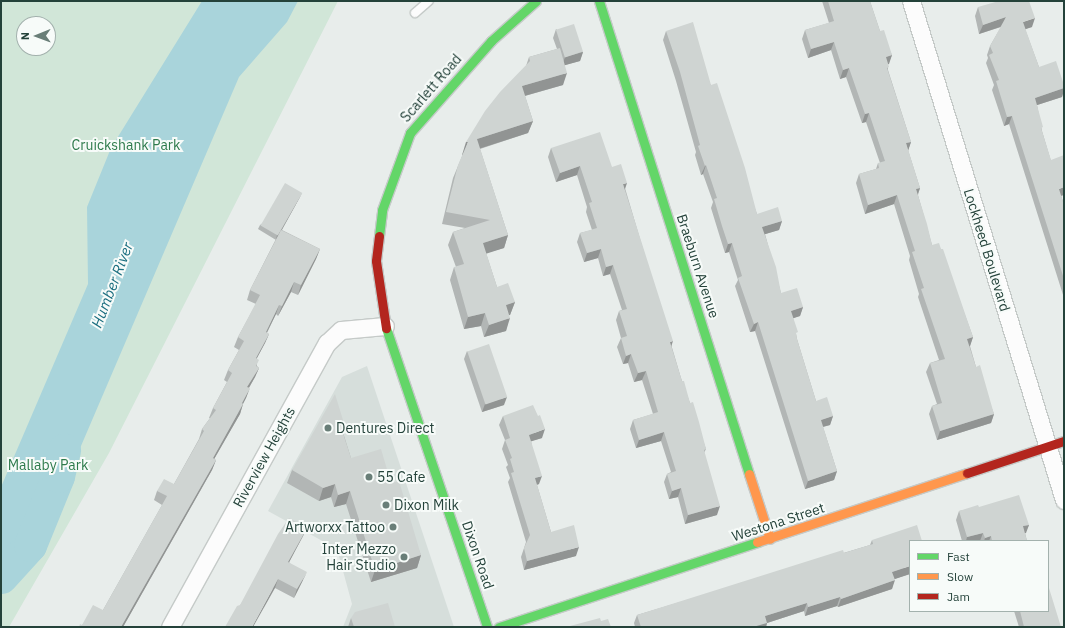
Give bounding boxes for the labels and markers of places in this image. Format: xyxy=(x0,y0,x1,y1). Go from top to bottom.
place label: Dentures Direct xyxy=(336,420,434,436)
marker: Dentures Direct xyxy=(323,423,333,433)
place label: 55 Cafe xyxy=(377,469,425,485)
marker: 55 Cafe xyxy=(364,472,374,482)
place label: Dixon Milk xyxy=(394,497,459,513)
marker: Dixon Milk xyxy=(381,500,391,510)
place label: Artworxx Tattoo xyxy=(285,519,385,535)
marker: Artworxx Tattoo xyxy=(388,522,398,532)
place label: Inter Mezzo Hair Studio xyxy=(322,541,396,574)
marker: Inter Mezzo Hair Studio xyxy=(399,552,409,562)

